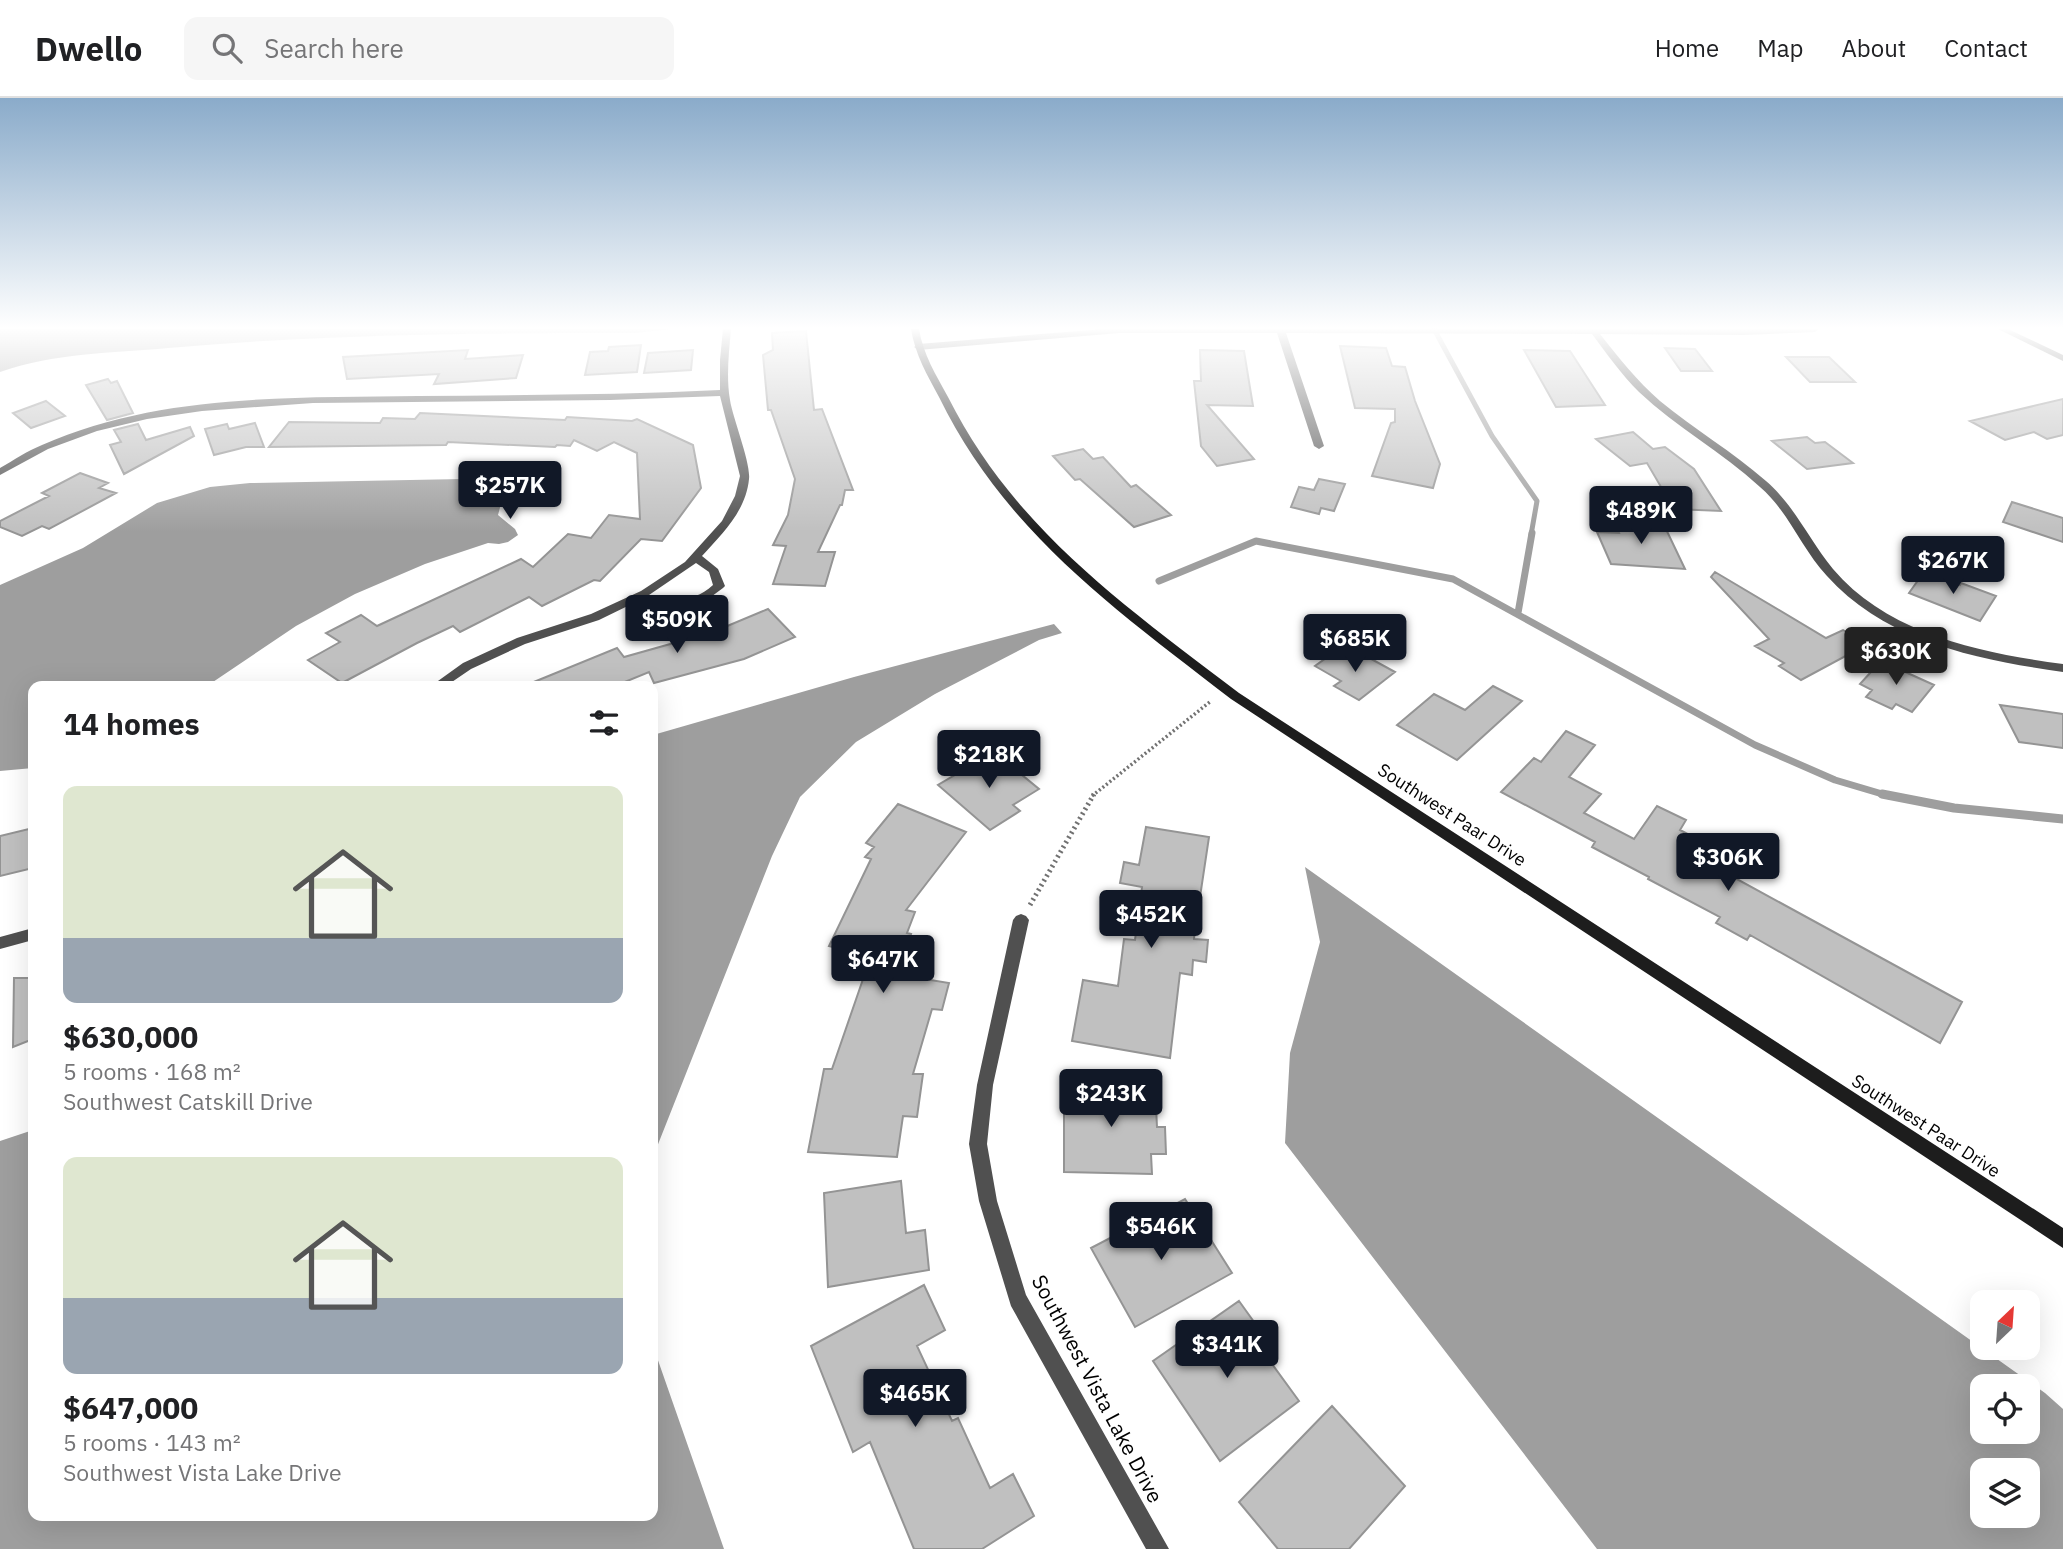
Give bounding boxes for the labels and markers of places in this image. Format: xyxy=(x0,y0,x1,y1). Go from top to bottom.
pin: $257K xyxy=(461,462,559,521)
pin: $489K xyxy=(1592,486,1690,546)
pin: $267K xyxy=(1904,536,2002,596)
pin: $509K xyxy=(628,596,726,655)
pin: $685K xyxy=(1306,614,1404,674)
pin: $630K xyxy=(1847,628,1945,687)
pin: $218K xyxy=(940,730,1038,790)
pin: $306K xyxy=(1679,834,1777,893)
pin: $452K xyxy=(1102,890,1200,950)
pin: $647K xyxy=(834,936,932,995)
pin: $243K xyxy=(1062,1070,1160,1129)
pin: $546K xyxy=(1112,1202,1210,1262)
pin: $341K xyxy=(1178,1320,1276,1380)
pin: $465K xyxy=(866,1370,964,1429)

